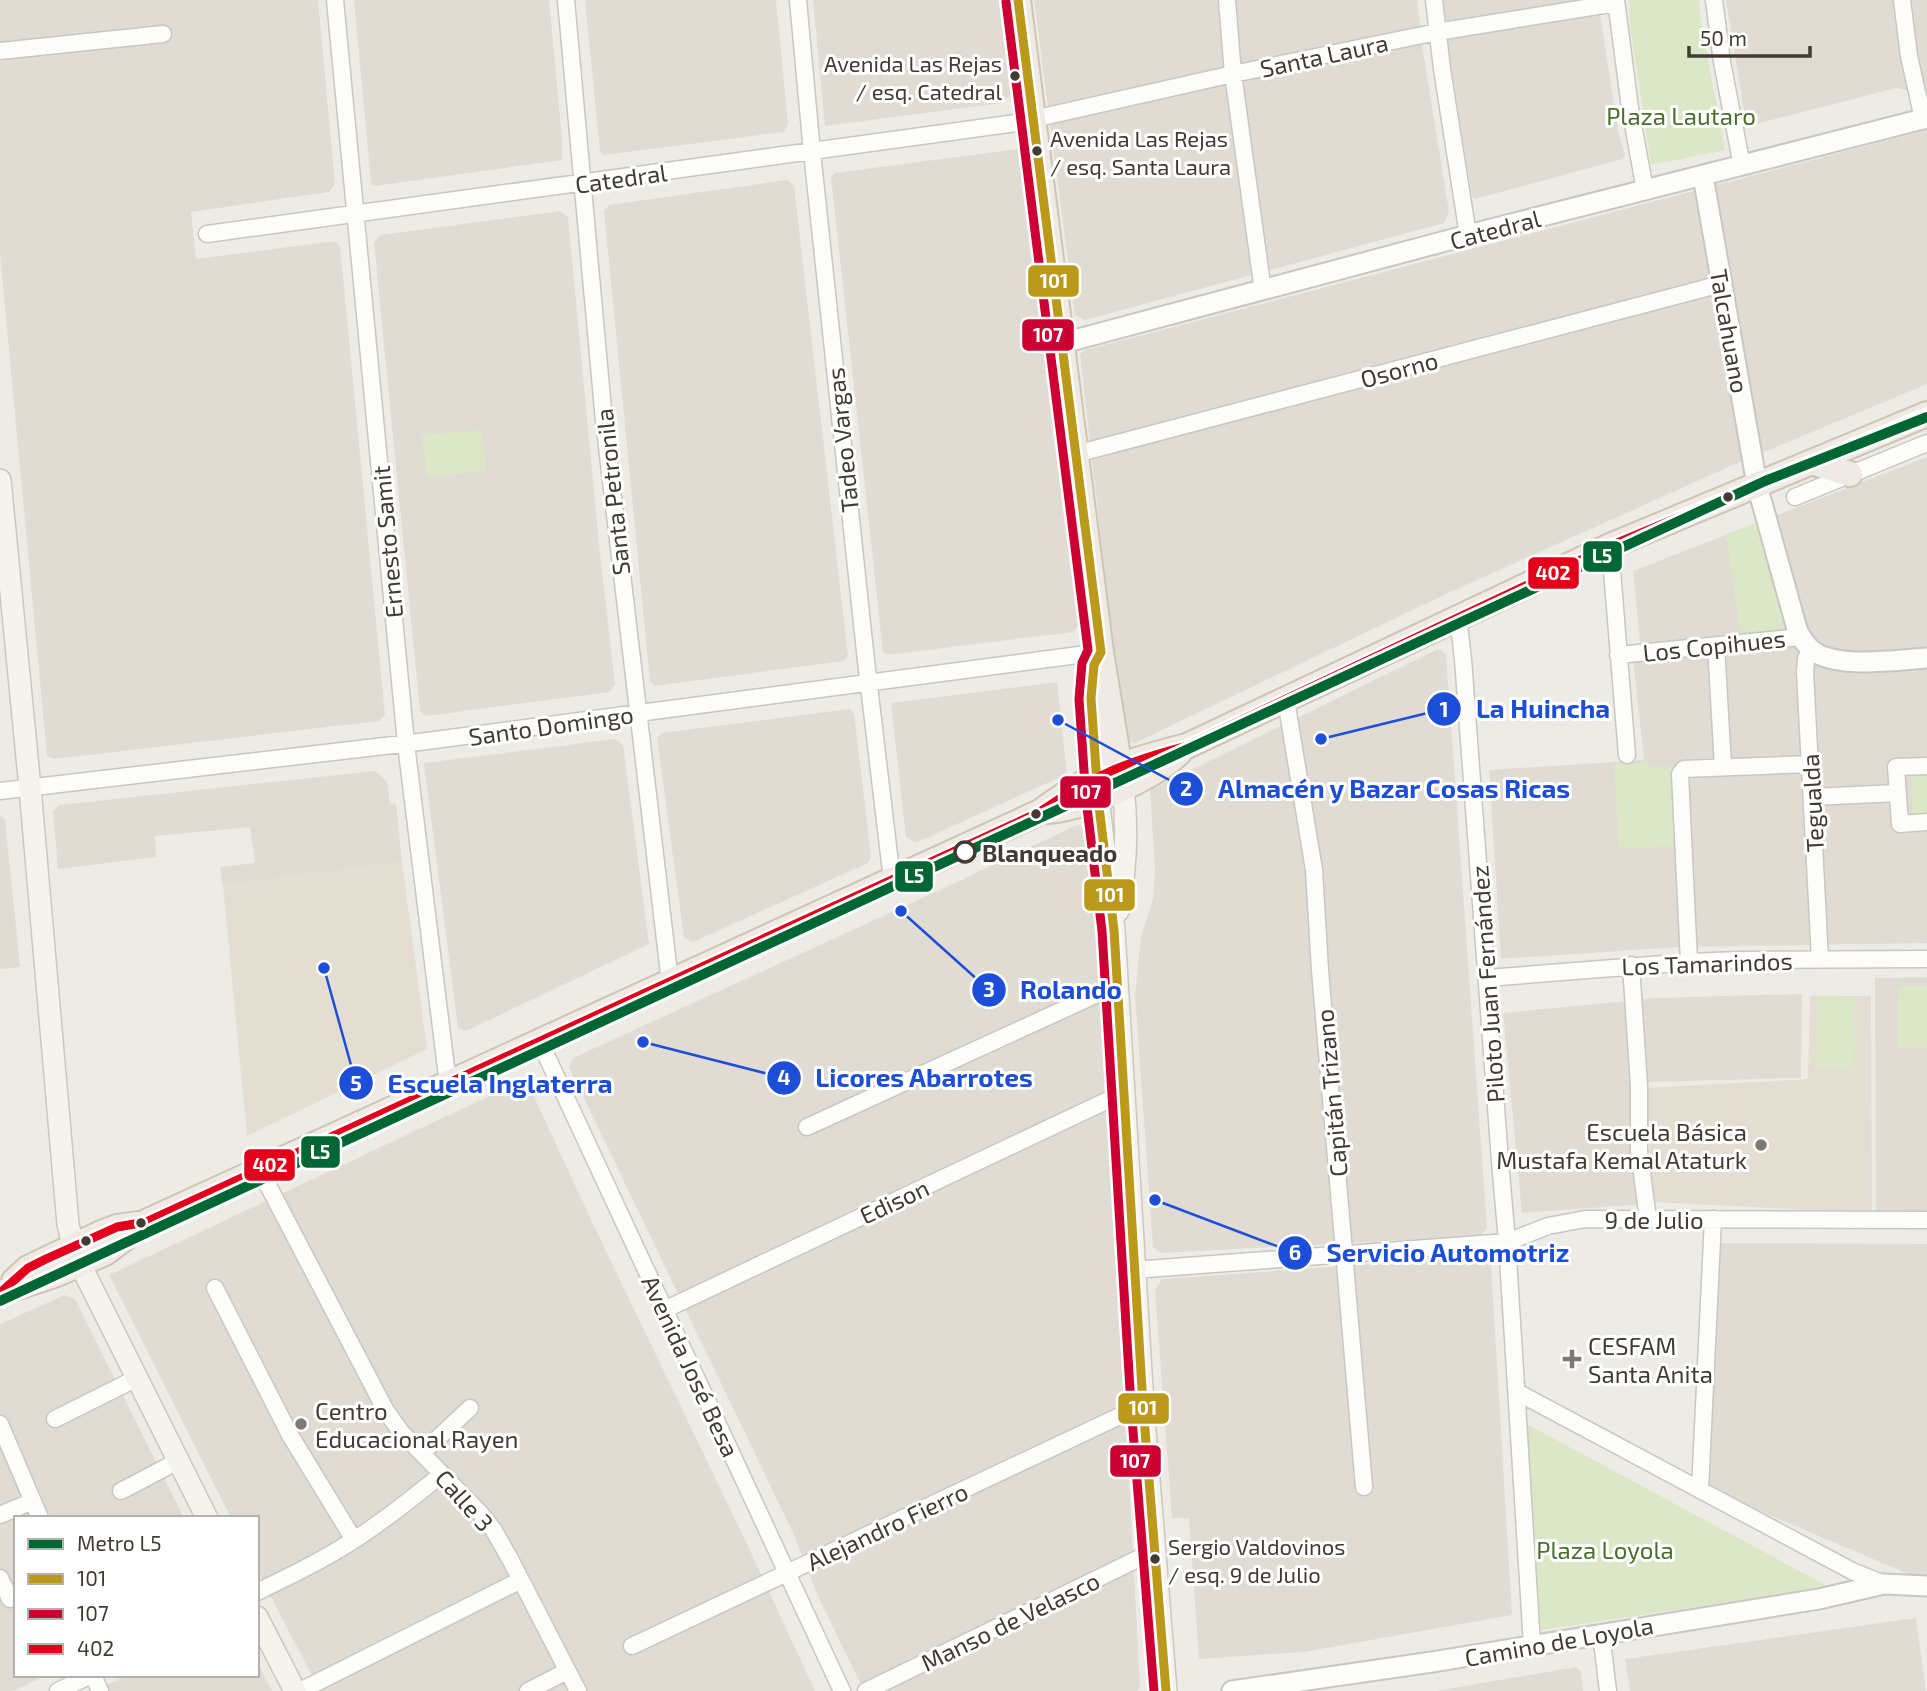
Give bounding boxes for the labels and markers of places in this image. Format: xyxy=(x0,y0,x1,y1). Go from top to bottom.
place label: Avenida Las Rejas / esq. Catedral xyxy=(824,50,1002,104)
marker: Avenida Las Rejas / esq. Catedral xyxy=(1008,69,1022,83)
place label: Avenida Las Rejas / esq. Santa Laura xyxy=(1050,125,1231,179)
marker: Avenida Las Rejas / esq. Santa Laura xyxy=(1030,144,1044,158)
unlabelled marker xyxy=(1721,490,1735,504)
callout: La Huincha xyxy=(1426,686,1624,733)
callout: Almacén y Bazar Cosas Ricas xyxy=(1168,765,1585,812)
unlabelled marker xyxy=(1029,807,1043,821)
place label: Blanqueado xyxy=(982,838,1118,867)
marker: Blanqueado xyxy=(954,841,976,863)
callout: Rolando xyxy=(971,966,1136,1013)
callout: Licores Abarrotes xyxy=(766,1055,1047,1102)
callout: Escuela Inglaterra xyxy=(339,1060,627,1107)
place label: Escuela Básica Mustafa Kemal Ataturk xyxy=(1496,1117,1747,1174)
marker: Escuela Básica Mustafa Kemal Ataturk xyxy=(1753,1137,1769,1153)
unlabelled marker xyxy=(134,1216,148,1230)
callout: Servicio Automotriz xyxy=(1277,1229,1584,1276)
unlabelled marker xyxy=(79,1234,93,1248)
place label: CESFAM Santa Anita xyxy=(1588,1331,1713,1388)
marker: CESFAM Santa Anita xyxy=(1562,1349,1582,1369)
place label: Centro Educacional Rayen xyxy=(315,1396,519,1453)
marker: Centro Educacional Rayen xyxy=(293,1416,309,1432)
place label: Sergio Valdovinos / esq. 9 de Julio xyxy=(1168,1533,1345,1587)
marker: Sergio Valdovinos / esq. 9 de Julio xyxy=(1148,1552,1162,1566)

